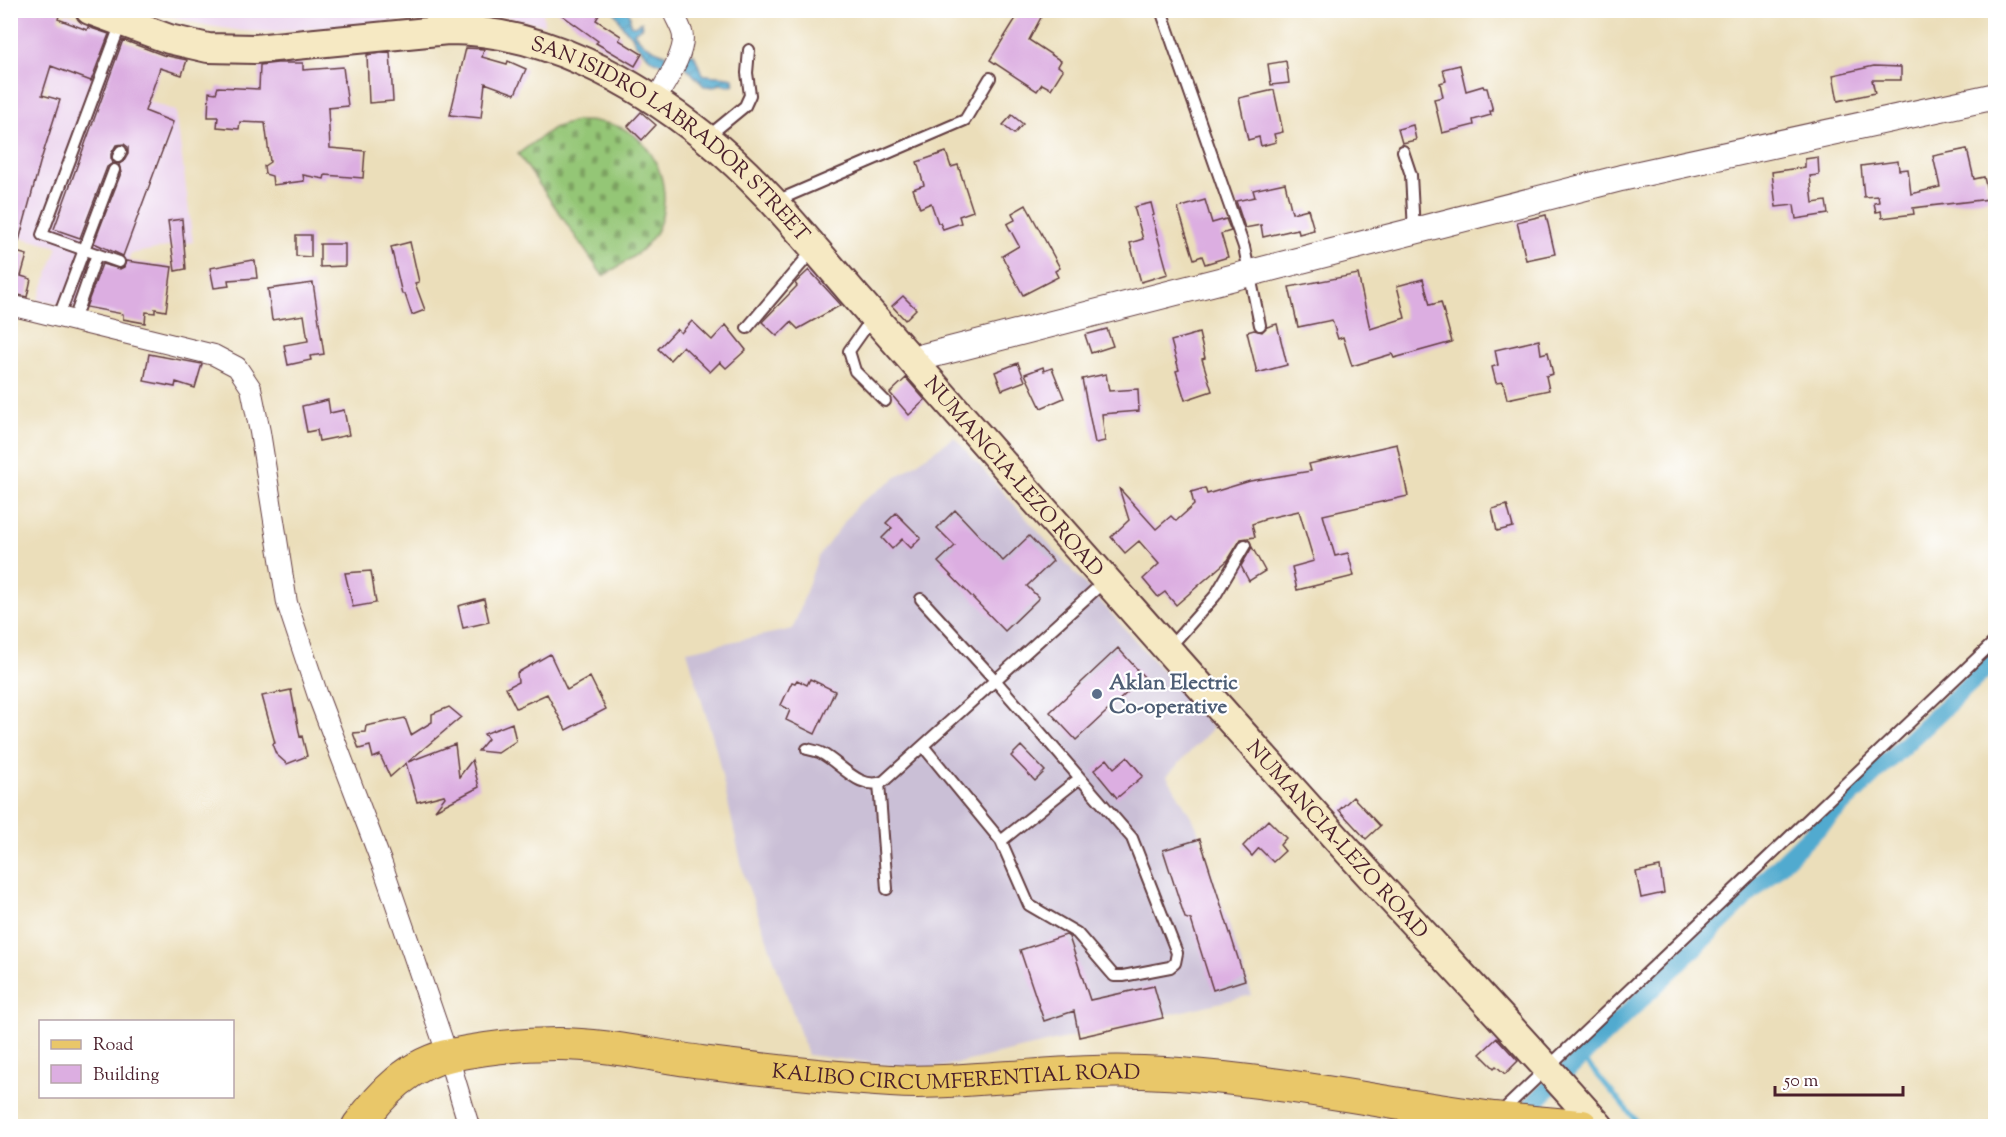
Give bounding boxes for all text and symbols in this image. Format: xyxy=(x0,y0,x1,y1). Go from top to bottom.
street label: SAN ISIDRO LABRADOR STREET xyxy=(527,30,816,250)
street label: NUMANCIA-LEZO ROAD xyxy=(916,371,1110,584)
place label: Aklan Electric Co-operative xyxy=(1109,669,1238,723)
marker: Aklan Electric Co-operative xyxy=(1090,687,1104,701)
street label: NUMANCIA-LEZO ROAD xyxy=(1238,734,1434,946)
legend xyxy=(39,1020,234,1098)
text: Road xyxy=(93,1033,133,1059)
street label: KALIBO CIRCUMFERENTIAL ROAD xyxy=(770,1057,1141,1099)
scale bar xyxy=(1775,1059,1902,1097)
text: Building xyxy=(93,1063,159,1089)
text: 50 m xyxy=(1783,1069,1819,1095)

